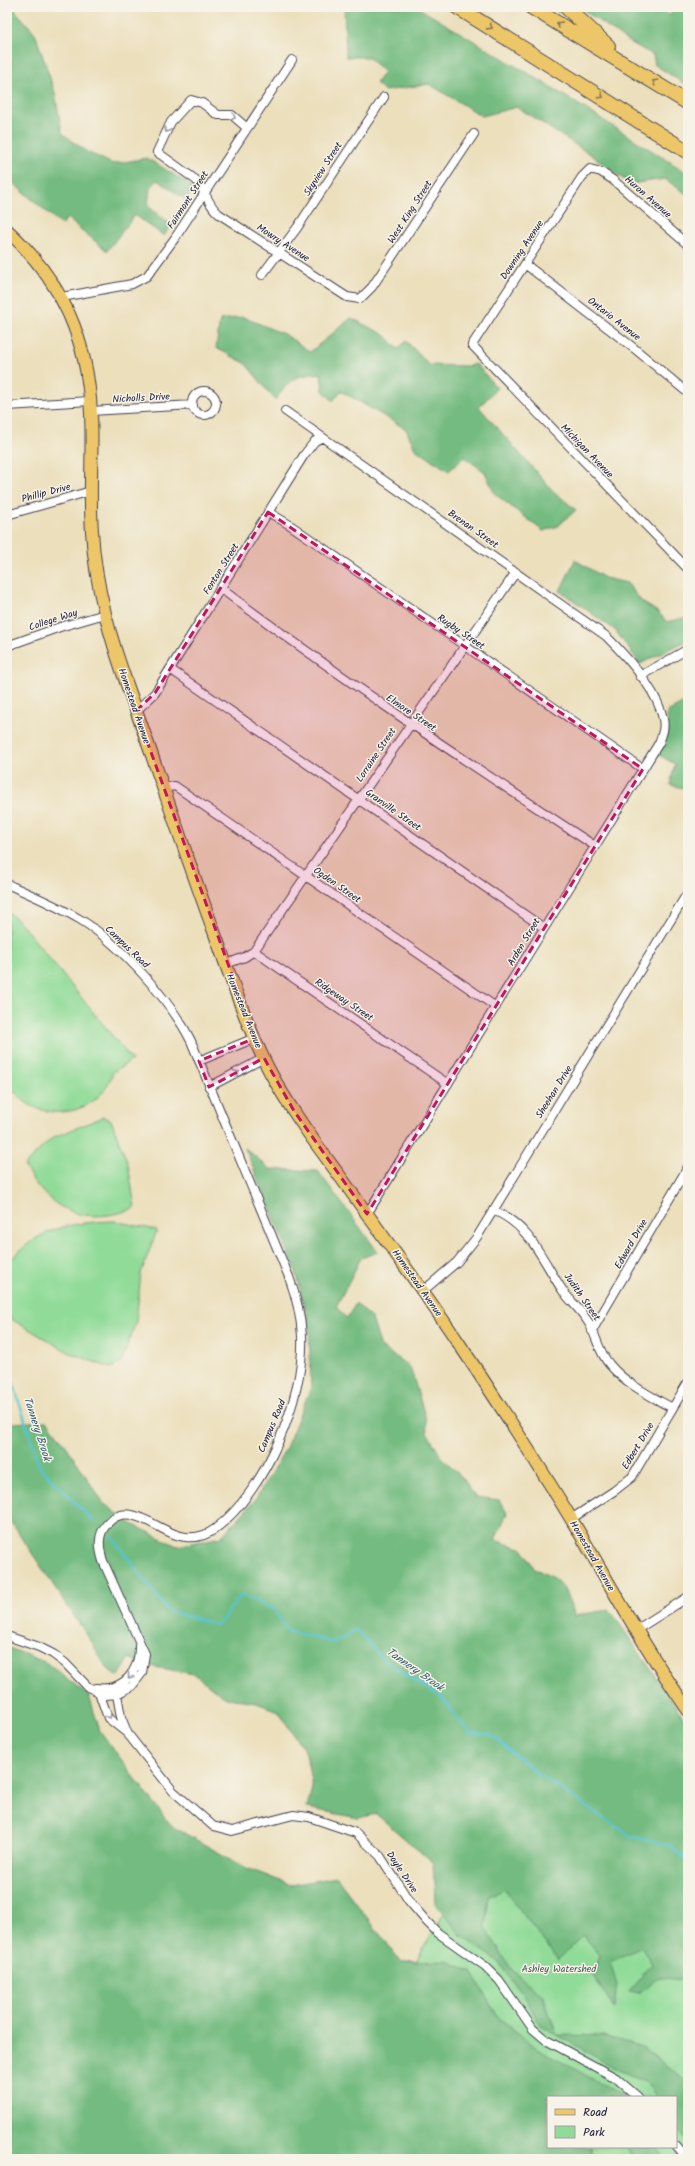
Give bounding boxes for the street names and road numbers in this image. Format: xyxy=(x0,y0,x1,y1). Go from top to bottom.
street label: Skyview Street xyxy=(299,139,347,199)
street label: Fairmont Street xyxy=(163,168,213,232)
street label: Huron Avenue xyxy=(621,172,676,222)
street label: West King Street xyxy=(384,177,436,247)
street label: Downing Avenue xyxy=(496,217,548,283)
street label: Mowry Avenue xyxy=(253,220,313,266)
street label: Ontario Avenue xyxy=(584,293,644,345)
street label: Nicholls Drive xyxy=(112,388,171,407)
street label: Michigan Avenue xyxy=(557,420,618,482)
street label: Phillip Drive xyxy=(20,479,73,507)
street label: Brenan Street xyxy=(444,506,502,553)
street label: Fenton Street xyxy=(199,540,243,598)
street label: College Way xyxy=(27,605,80,635)
street label: Rugby Street xyxy=(434,610,488,654)
street label: Homestead Avenue xyxy=(114,666,155,747)
street label: Elmore Street xyxy=(382,690,440,736)
street label: Lorraine Street xyxy=(352,724,400,786)
street label: Granville Street xyxy=(362,785,424,835)
street label: Ogden Street xyxy=(310,863,364,907)
street label: Arden Street xyxy=(503,915,545,969)
street label: Campus Road xyxy=(101,922,154,973)
street label: Homestead Avenue xyxy=(222,971,266,1051)
street label: Ridgeway Street xyxy=(311,974,377,1026)
street label: Sheehan Drive xyxy=(531,1062,577,1122)
street label: Edward Drive xyxy=(610,1216,652,1272)
street label: Homestead Avenue xyxy=(388,1246,447,1321)
street label: Judith Street xyxy=(560,1270,605,1324)
street label: Campus Road xyxy=(254,1396,291,1455)
street label: Edbert Drive xyxy=(618,1419,659,1473)
street label: Homestead Avenue xyxy=(565,1518,619,1595)
street label: Doyle Drive xyxy=(382,1848,422,1897)

